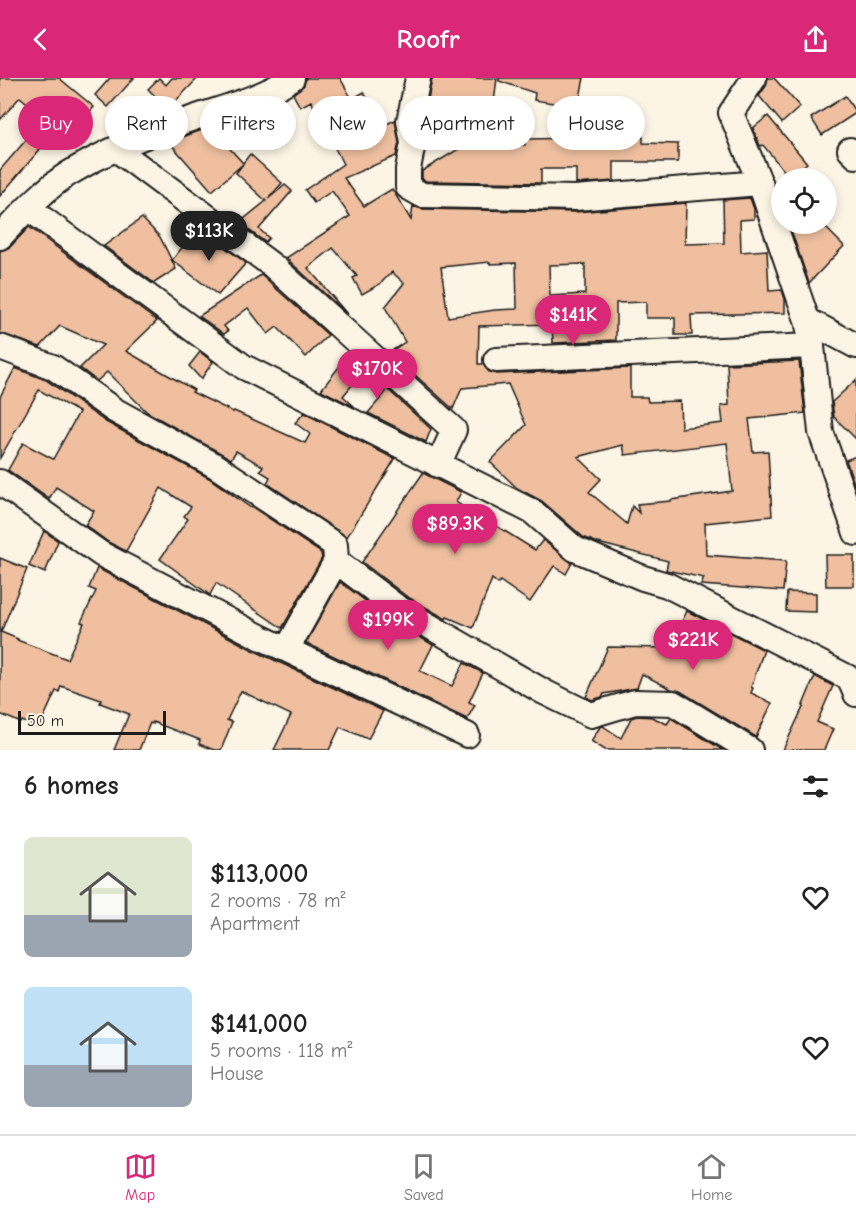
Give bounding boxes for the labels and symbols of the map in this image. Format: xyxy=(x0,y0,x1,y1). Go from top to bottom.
pin: $113K xyxy=(167,211,251,262)
pin: $141K xyxy=(531,295,615,346)
pin: $170K xyxy=(335,349,419,400)
pin: $89.3K xyxy=(406,504,504,555)
pin: $199K xyxy=(346,600,430,651)
pin: $221K xyxy=(651,620,735,671)
scale bar xyxy=(18,708,166,736)

